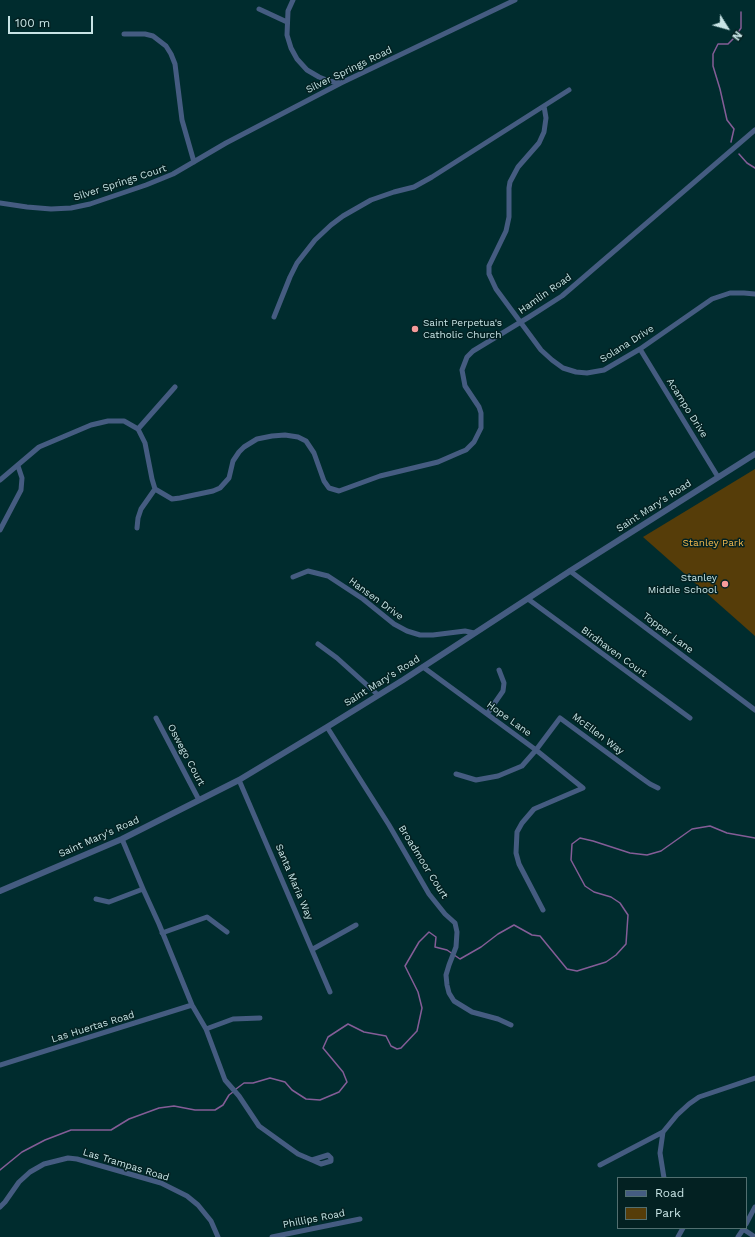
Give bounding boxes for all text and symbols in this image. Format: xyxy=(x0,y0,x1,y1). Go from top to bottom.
scale bar xyxy=(10,8,95,34)
north arrow xyxy=(707,8,747,48)
text: 100 m xyxy=(15,16,50,30)
text: N xyxy=(729,28,745,43)
street label: Silver Springs Road xyxy=(304,44,394,96)
street label: Silver Springs Court xyxy=(72,162,168,204)
street label: Hamlin Road xyxy=(516,271,574,317)
place label: Saint Perpetua's Catholic Church xyxy=(423,317,502,340)
street label: Solana Drive xyxy=(598,323,656,365)
marker: Saint Perpetua's Catholic Church xyxy=(410,324,420,334)
street label: Acampo Drive xyxy=(664,376,710,440)
street label: Saint Mary's Road xyxy=(614,477,694,535)
park label: Stanley Park xyxy=(682,537,744,549)
place label: Stanley Middle School xyxy=(648,572,717,596)
street label: Hansen Drive xyxy=(346,575,406,623)
marker: Stanley Middle School xyxy=(720,579,730,589)
street label: Topper Lane xyxy=(640,610,696,656)
street label: Birdhaven Court xyxy=(579,624,649,680)
street label: Saint Mary's Road xyxy=(342,653,422,709)
street label: Hope Lane xyxy=(484,699,534,739)
street label: McEllen Way xyxy=(570,711,626,757)
street label: Oswego Court xyxy=(165,722,207,788)
street label: Saint Mary's Road xyxy=(57,814,141,860)
street label: Broadmoor Court xyxy=(396,823,450,901)
street label: Santa Maria Way xyxy=(273,842,315,922)
street label: Las Huertas Road xyxy=(50,1009,136,1045)
street label: Las Trampas Road xyxy=(81,1146,171,1184)
legend xyxy=(617,1177,747,1229)
text: Road xyxy=(655,1186,684,1200)
text: Park xyxy=(655,1206,681,1220)
street label: Phillips Road xyxy=(282,1207,346,1231)

